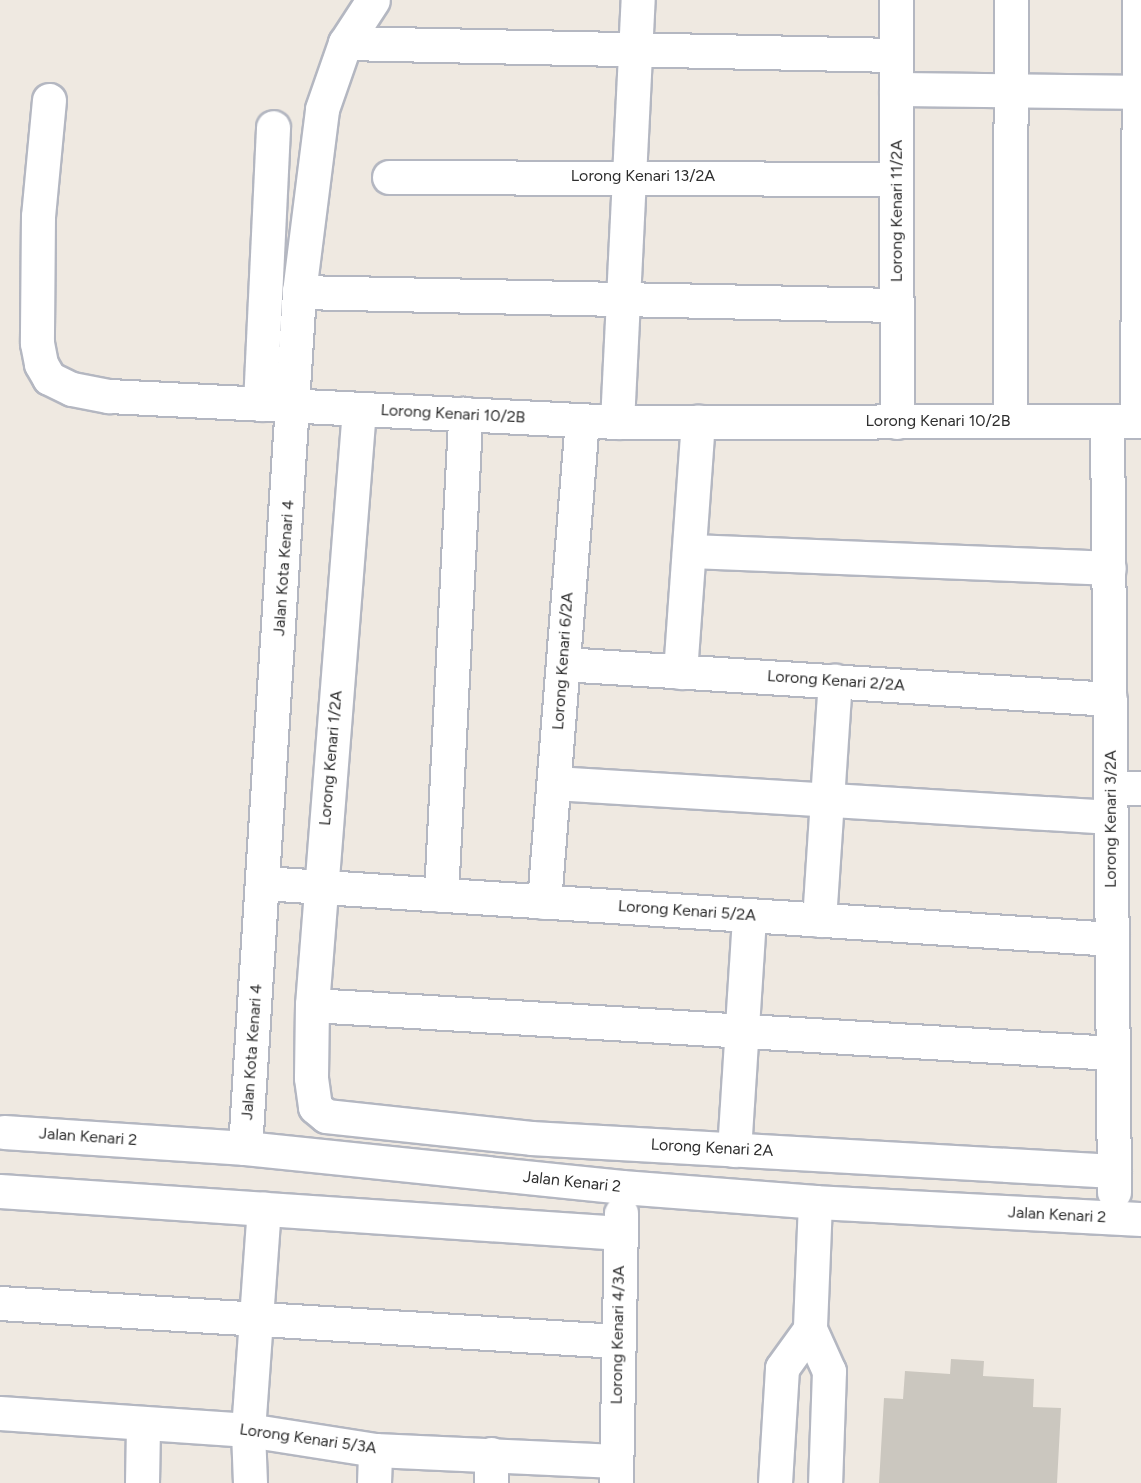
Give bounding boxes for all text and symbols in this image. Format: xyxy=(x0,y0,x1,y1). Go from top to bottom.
street label: Lorong Kenari 11/2A xyxy=(887,140,907,282)
street label: Lorong Kenari 13/2A xyxy=(571,166,715,186)
street label: Lorong Kenari 10/2B xyxy=(380,401,526,427)
street label: Lorong Kenari 10/2B xyxy=(866,411,1010,431)
street label: Jalan Kota Kenari 4 xyxy=(270,499,298,637)
street label: Lorong Kenari 6/2A xyxy=(549,591,577,731)
street label: Lorong Kenari 2/2A xyxy=(766,667,906,695)
street label: Lorong Kenari 1/2A xyxy=(316,690,346,826)
street label: Lorong Kenari 3/2A xyxy=(1101,750,1121,888)
street label: Lorong Kenari 5/2A xyxy=(617,897,757,925)
street label: Jalan Kota Kenari 4 xyxy=(238,983,266,1121)
street label: Jalan Kenari 2 xyxy=(38,1124,138,1150)
street label: Lorong Kenari 2A xyxy=(650,1135,774,1161)
street label: Jalan Kenari 2 xyxy=(522,1167,622,1197)
street label: Jalan Kenari 2 xyxy=(1007,1203,1107,1227)
street label: Lorong Kenari 4/3A xyxy=(607,1265,629,1405)
street label: Lorong Kenari 5/3A xyxy=(238,1420,378,1458)

